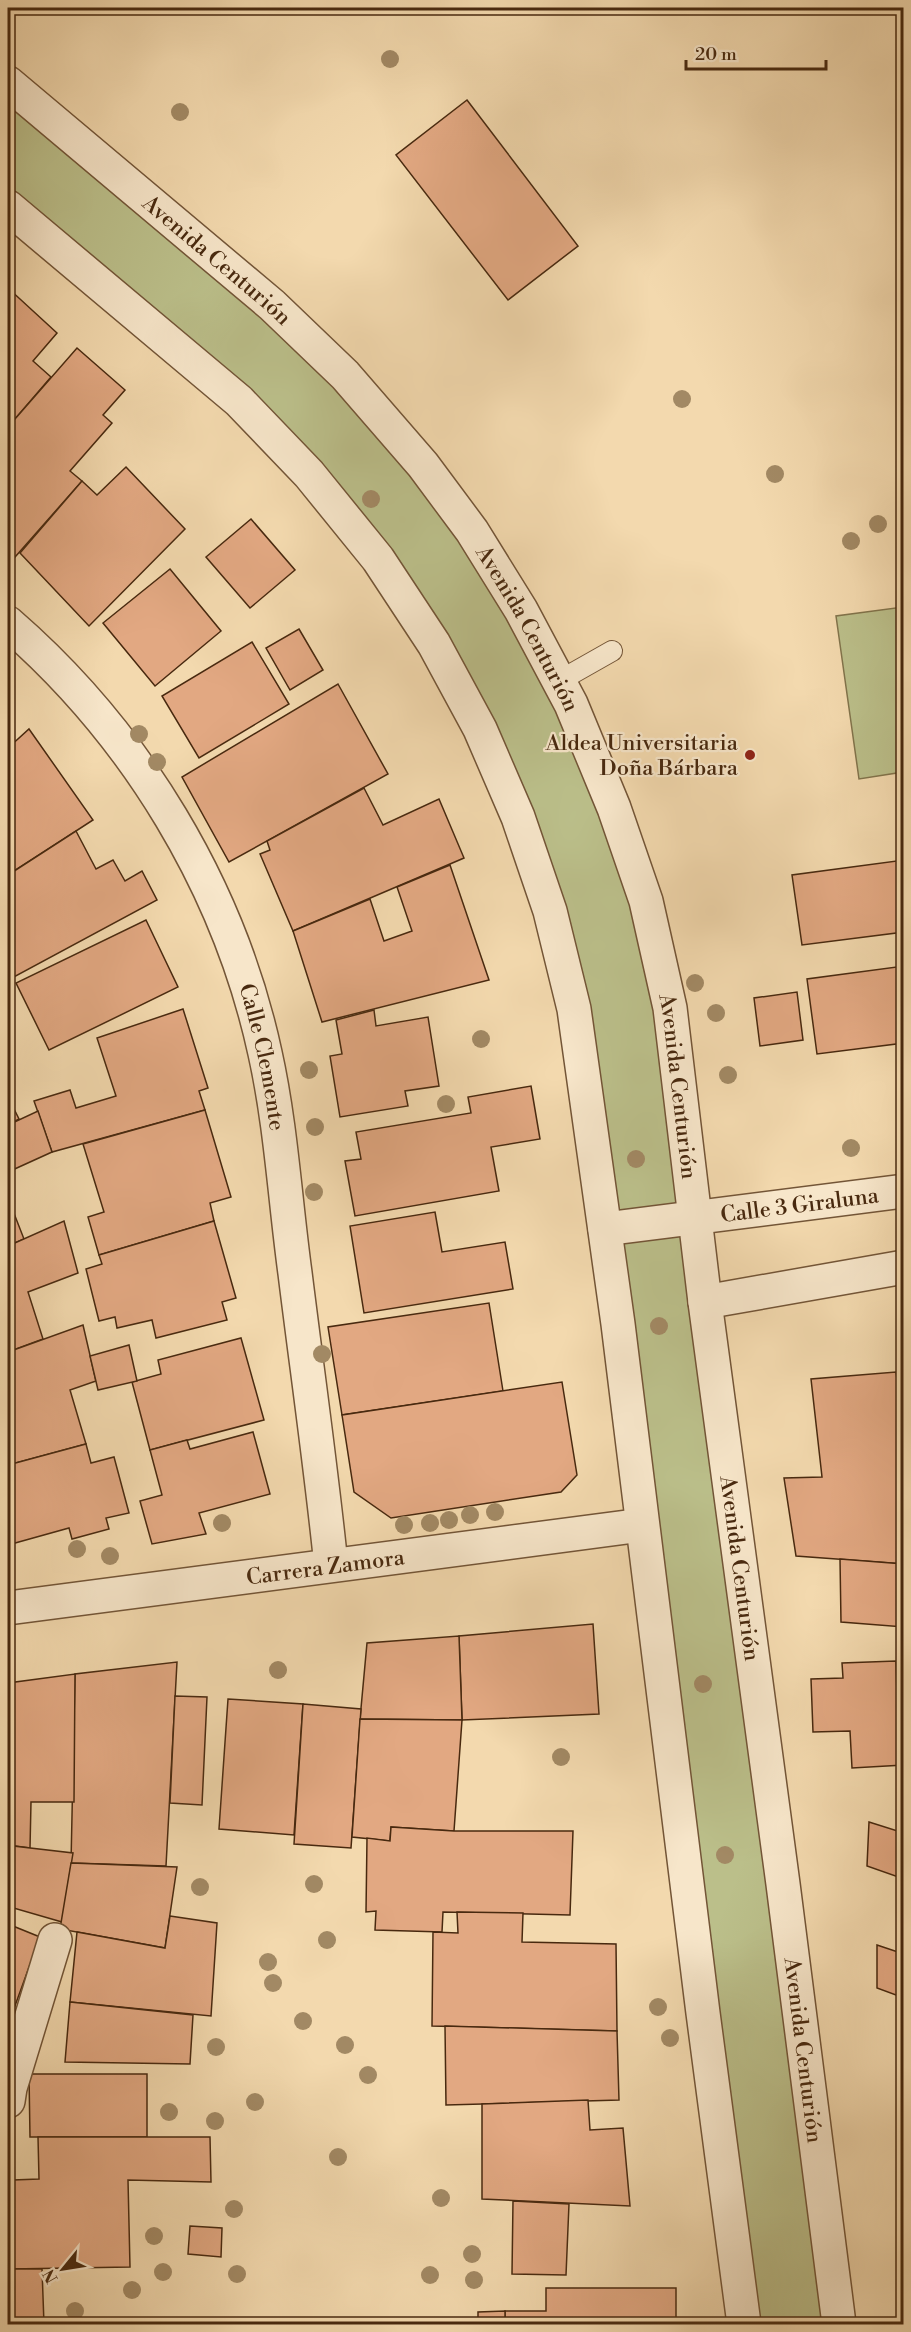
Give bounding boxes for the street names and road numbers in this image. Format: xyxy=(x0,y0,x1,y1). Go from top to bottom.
street label: Avenida Centurión xyxy=(136,189,297,331)
street label: Avenida Centurión xyxy=(469,540,585,716)
street label: Calle Clemente xyxy=(232,980,290,1132)
street label: Avenida Centurión xyxy=(652,990,702,1181)
street label: Calle 3 Giraluna xyxy=(719,1182,881,1229)
street label: Avenida Centurión xyxy=(713,1473,765,1663)
street label: Carrera Zamora xyxy=(245,1544,407,1592)
street label: Avenida Centurión xyxy=(777,1955,828,2145)

